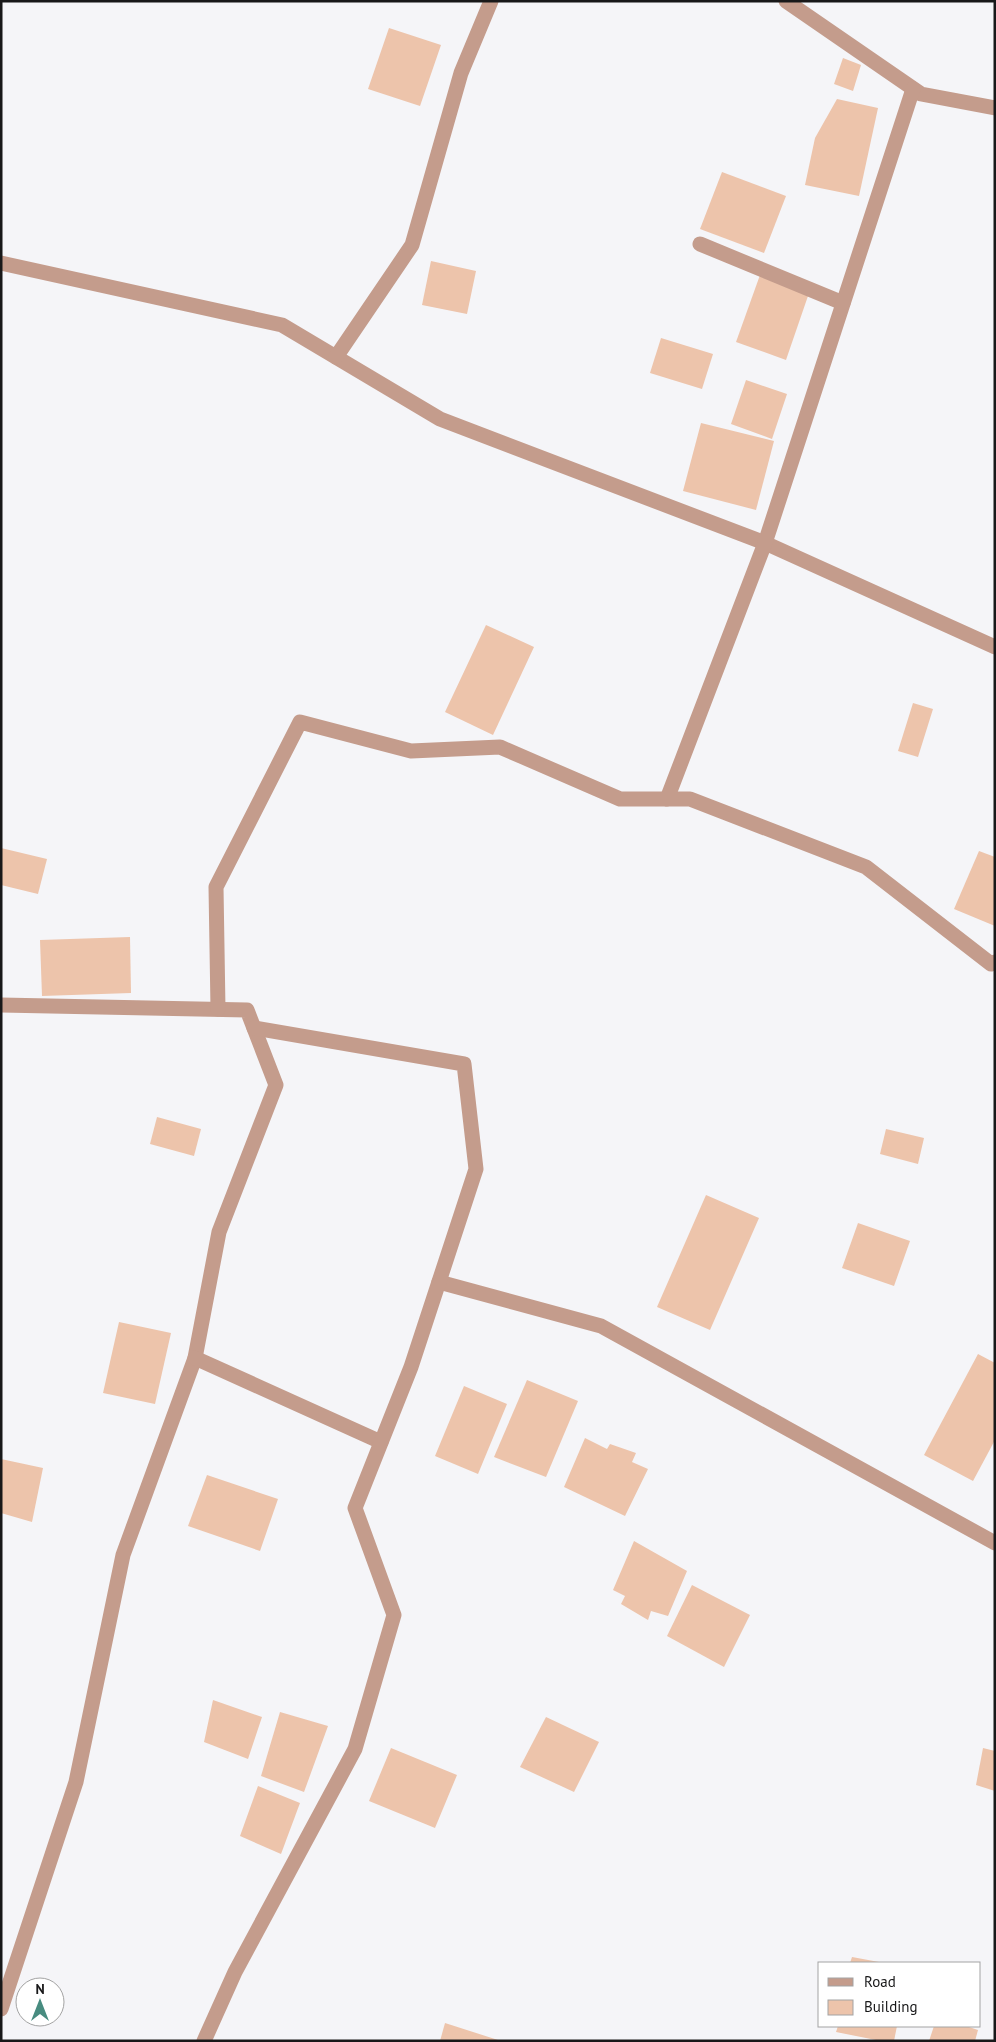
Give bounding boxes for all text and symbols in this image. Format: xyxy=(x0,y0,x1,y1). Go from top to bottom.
legend xyxy=(818,1962,981,2027)
text: Road xyxy=(864,1972,896,1991)
north arrow xyxy=(15,1977,65,2027)
text: N xyxy=(35,1980,45,1998)
text: Building xyxy=(864,1997,918,2016)

